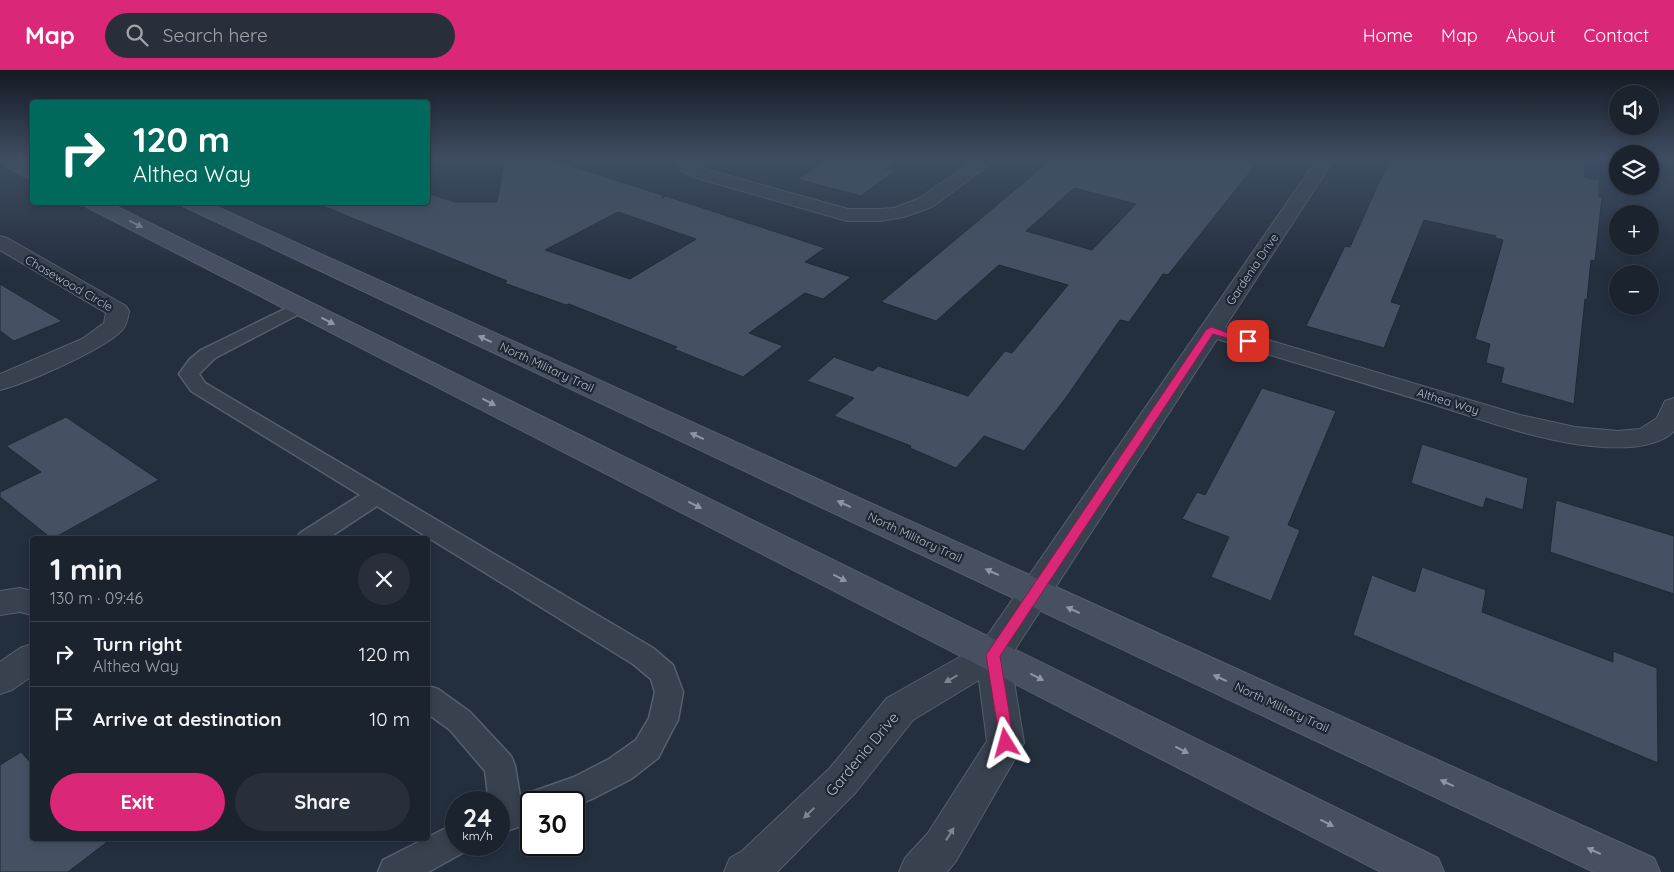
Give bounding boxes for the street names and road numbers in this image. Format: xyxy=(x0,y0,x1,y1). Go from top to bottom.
street label: Gardenia Drive xyxy=(1223,230,1282,308)
street label: Chasewood Circle xyxy=(22,252,116,314)
street label: North Military Trail xyxy=(497,339,597,395)
street label: Althea Way xyxy=(1415,384,1481,418)
street label: North Military Trail xyxy=(865,509,965,565)
street label: North Military Trail xyxy=(1232,679,1332,735)
street label: Gardenia Drive xyxy=(821,708,903,800)

